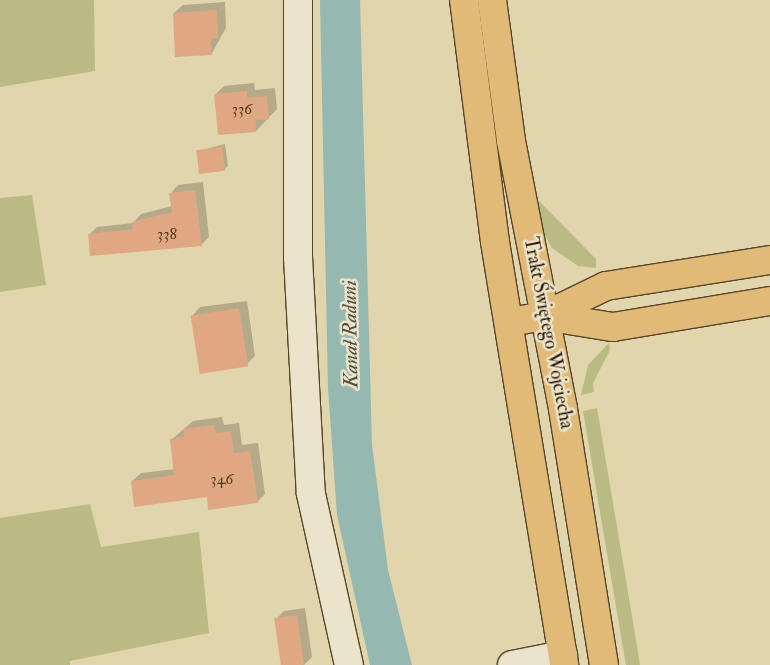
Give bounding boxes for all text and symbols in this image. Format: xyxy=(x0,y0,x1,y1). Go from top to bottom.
house number: 336 xyxy=(232,99,252,119)
house number: 338 xyxy=(157,224,177,244)
street label: Trakt Świętego Wojciecha xyxy=(518,235,578,431)
water label: Kanał Raduni xyxy=(337,280,363,388)
house number: 346 xyxy=(211,469,233,489)

